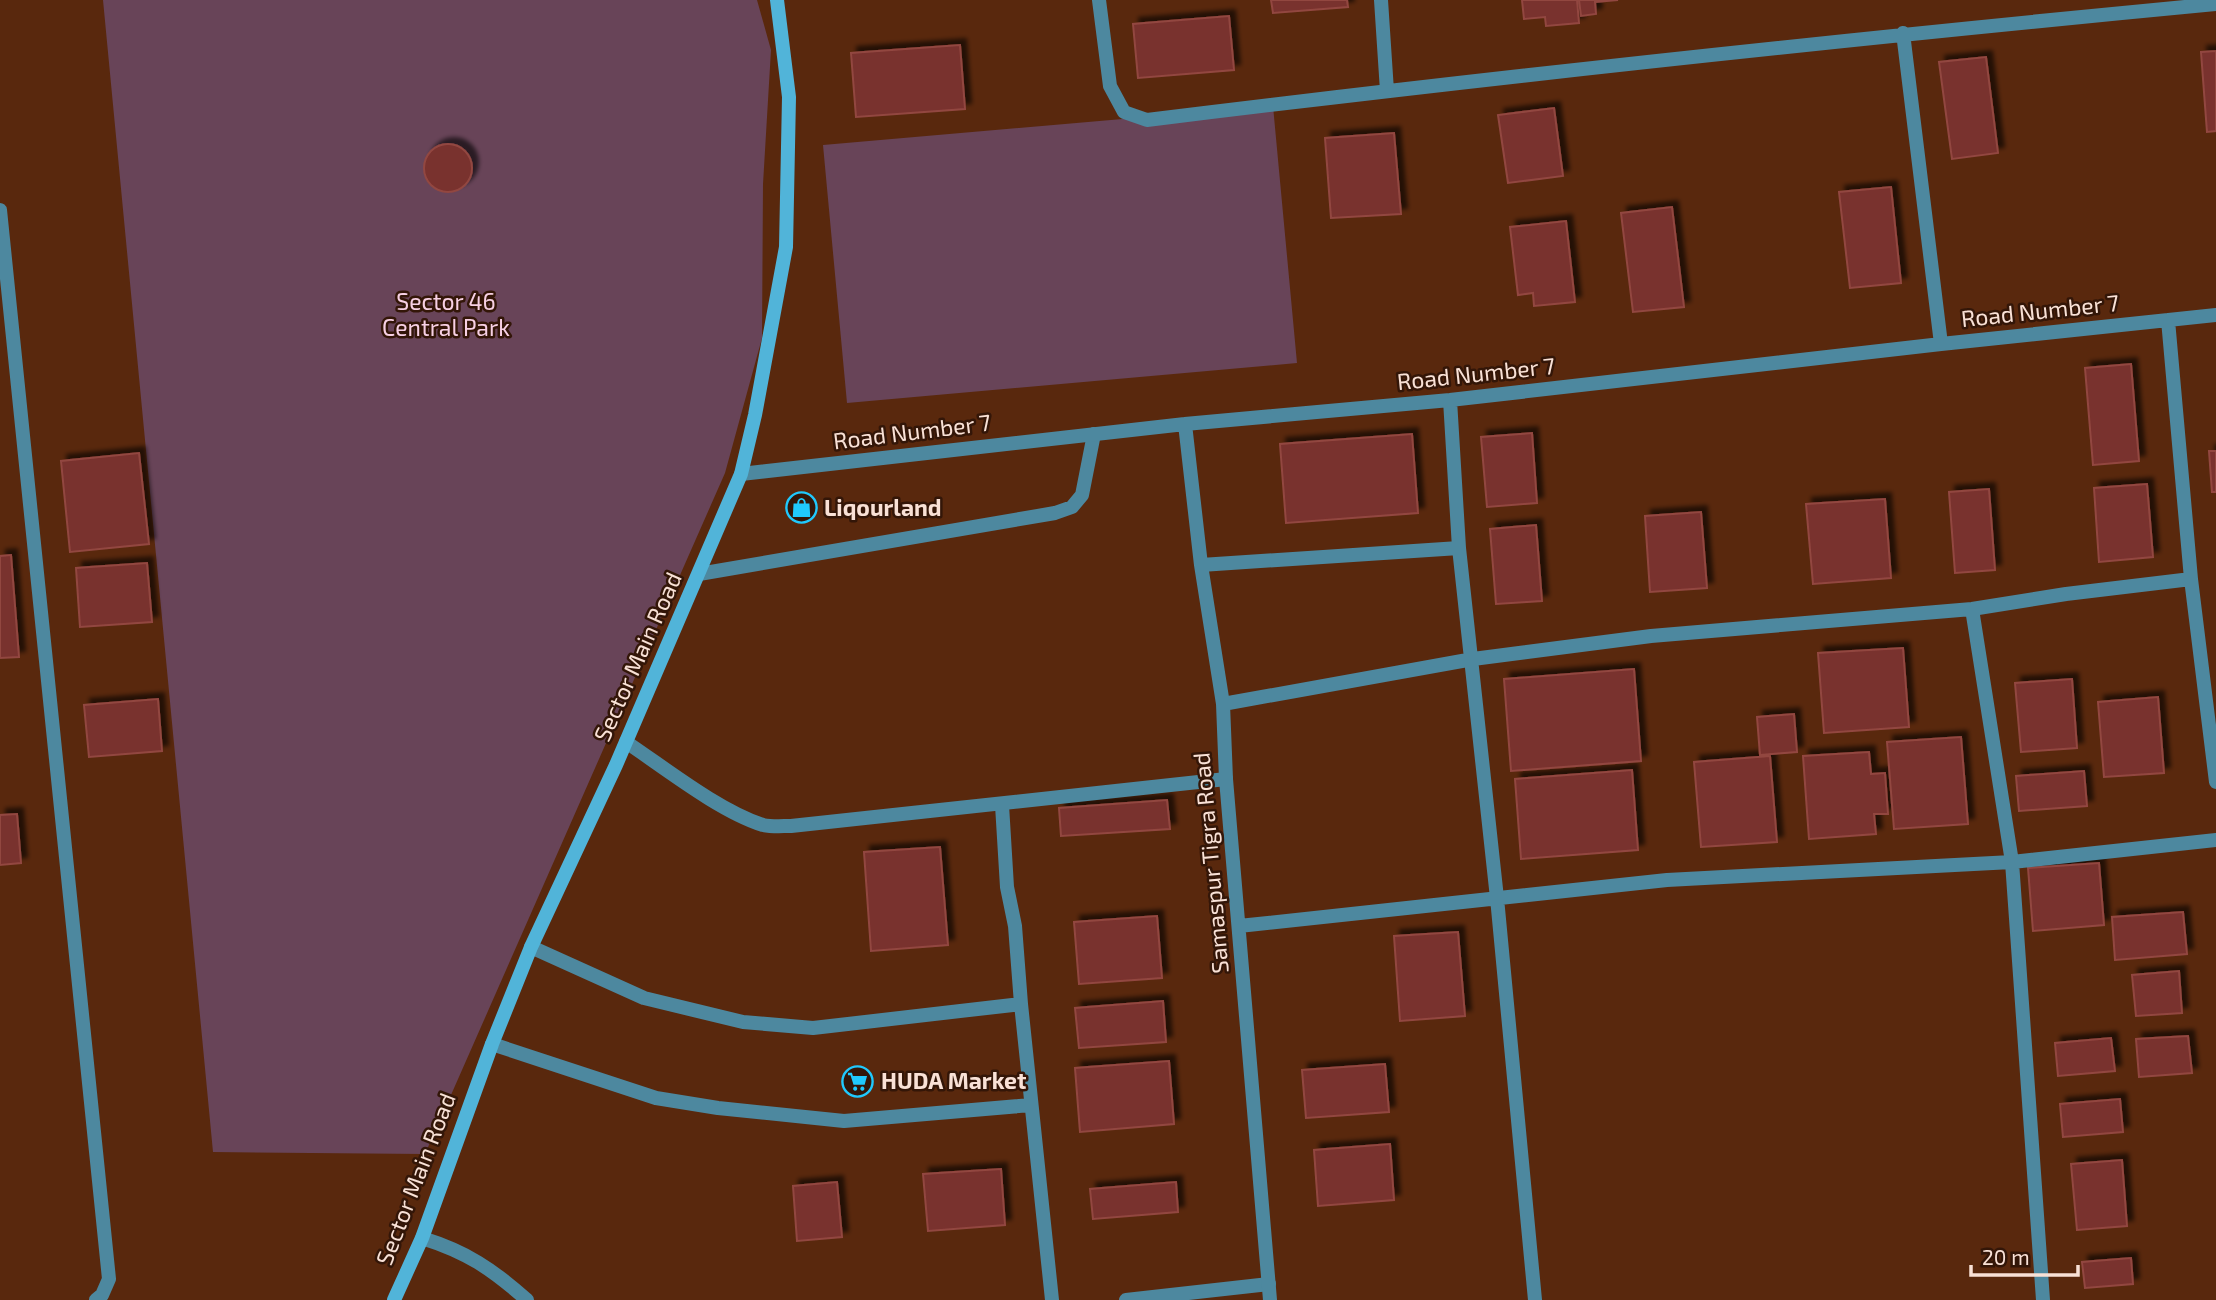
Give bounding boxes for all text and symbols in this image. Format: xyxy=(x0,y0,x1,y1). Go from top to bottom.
park label: Sector 46 Central Park xyxy=(382,287,510,341)
street label: Road Number 7 xyxy=(1960,288,2120,332)
street label: Road Number 7 xyxy=(1396,351,1556,395)
street label: Road Number 7 xyxy=(831,407,993,455)
shop icon: Liqourland xyxy=(784,491,818,525)
place label: Liqourland xyxy=(824,493,942,521)
street label: Sector Main Road xyxy=(587,568,687,745)
street label: Samaspur Tigra Road xyxy=(1186,751,1234,975)
supermarket icon: HUDA Market xyxy=(841,1064,875,1098)
place label: HUDA Market xyxy=(881,1066,1027,1094)
street label: Sector Main Road xyxy=(369,1089,461,1269)
scale bar xyxy=(1971,1234,2078,1278)
text: 20 m xyxy=(1982,1244,2030,1269)

